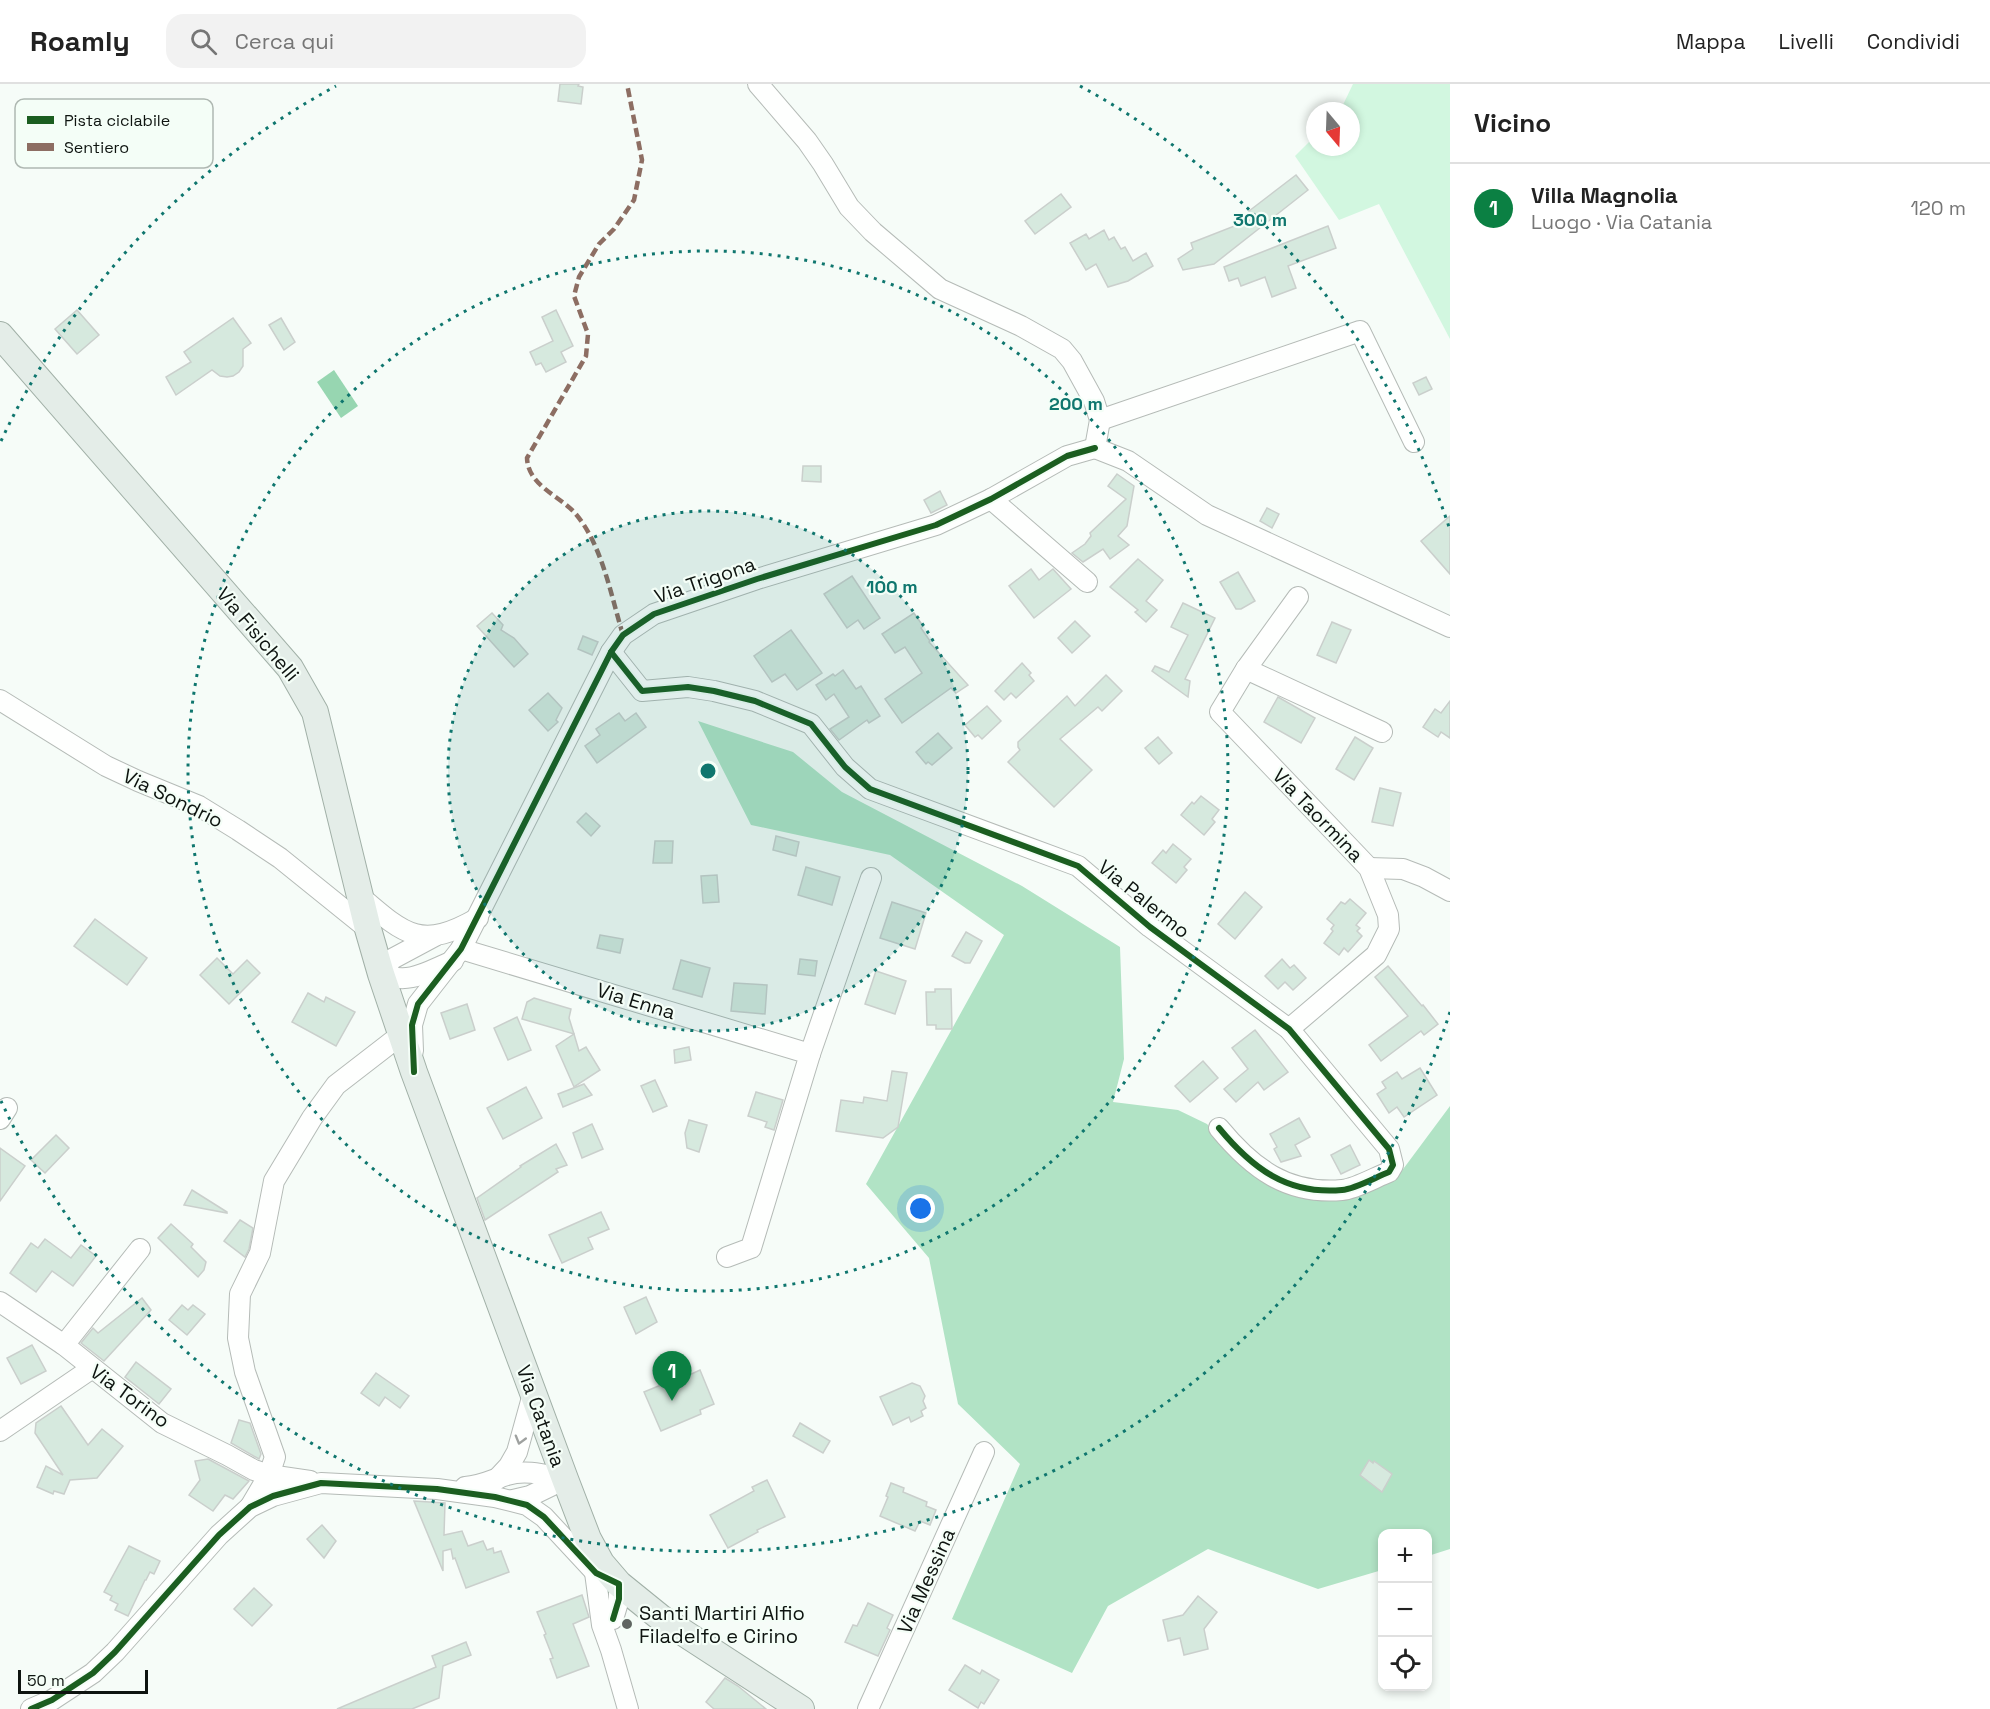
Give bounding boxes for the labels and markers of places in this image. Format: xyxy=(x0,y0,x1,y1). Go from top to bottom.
centre of rings xyxy=(698,761,718,781)
pin: 1 xyxy=(652,1352,692,1401)
place label: Santi Martiri Alfio Filadelfo e Cirino xyxy=(639,1600,805,1649)
marker: Santi Martiri Alfio Filadelfo e Cirino xyxy=(620,1617,634,1631)

